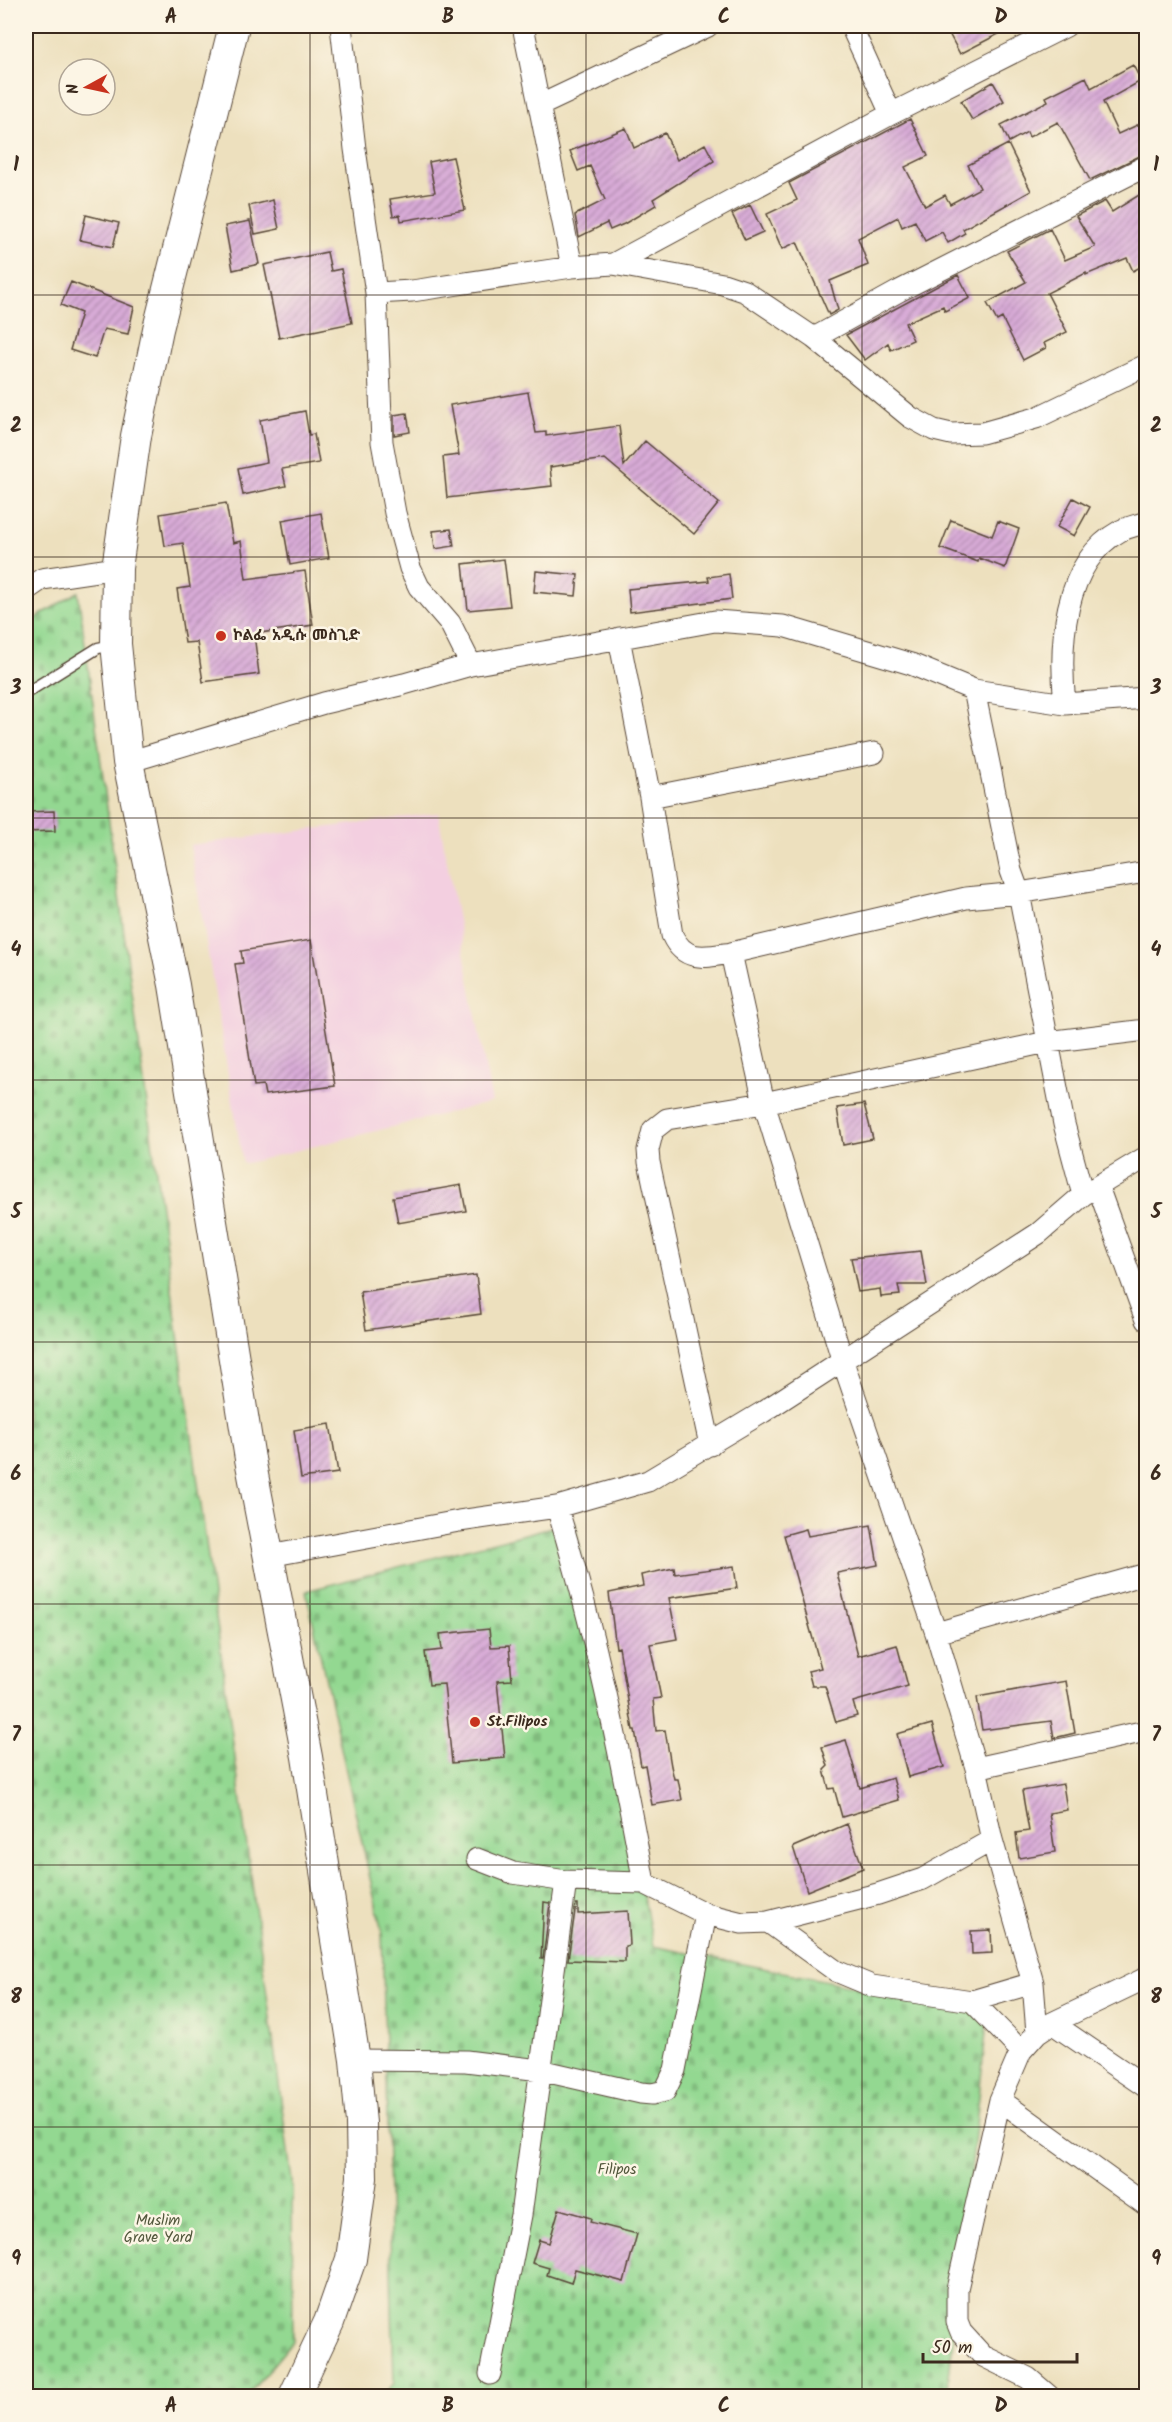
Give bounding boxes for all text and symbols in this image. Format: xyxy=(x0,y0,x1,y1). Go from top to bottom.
text: A xyxy=(165,2,177,34)
text: B xyxy=(442,2,454,34)
text: C xyxy=(718,2,730,34)
text: D xyxy=(994,2,1008,34)
north arrow xyxy=(57,57,117,117)
text: N xyxy=(61,82,87,96)
text: 1 xyxy=(13,150,19,182)
text: 1 xyxy=(1153,150,1159,182)
text: 2 xyxy=(10,411,22,443)
text: 2 xyxy=(1150,411,1162,443)
place label: ኮልፌ አዲሱ መስጊድ xyxy=(233,624,360,648)
marker: ኮልፌ አዲሱ መስጊድ xyxy=(214,629,228,643)
text: 3 xyxy=(10,673,22,705)
text: 3 xyxy=(1150,673,1162,705)
text: 4 xyxy=(11,935,22,967)
text: 4 xyxy=(1151,935,1162,967)
text: 5 xyxy=(10,1197,23,1229)
text: 5 xyxy=(1150,1197,1163,1229)
text: 6 xyxy=(11,1459,22,1491)
text: 6 xyxy=(1151,1459,1162,1491)
place label: St.Filipos xyxy=(487,1710,547,1734)
marker: St.Filipos xyxy=(468,1715,482,1729)
text: 7 xyxy=(11,1720,21,1752)
text: 7 xyxy=(1151,1720,1161,1752)
text: 8 xyxy=(10,1982,22,2014)
text: 8 xyxy=(1150,1982,1162,2014)
park label: Filipos xyxy=(597,2158,637,2182)
park label: Muslim Grave Yard xyxy=(124,2209,193,2250)
text: 9 xyxy=(11,2244,21,2276)
text: 9 xyxy=(1151,2244,1161,2276)
scale bar xyxy=(923,2326,1078,2364)
text: 50 m xyxy=(932,2334,972,2363)
text: A xyxy=(165,2391,177,2422)
text: B xyxy=(442,2391,454,2422)
text: C xyxy=(718,2391,730,2422)
text: D xyxy=(994,2391,1008,2422)

